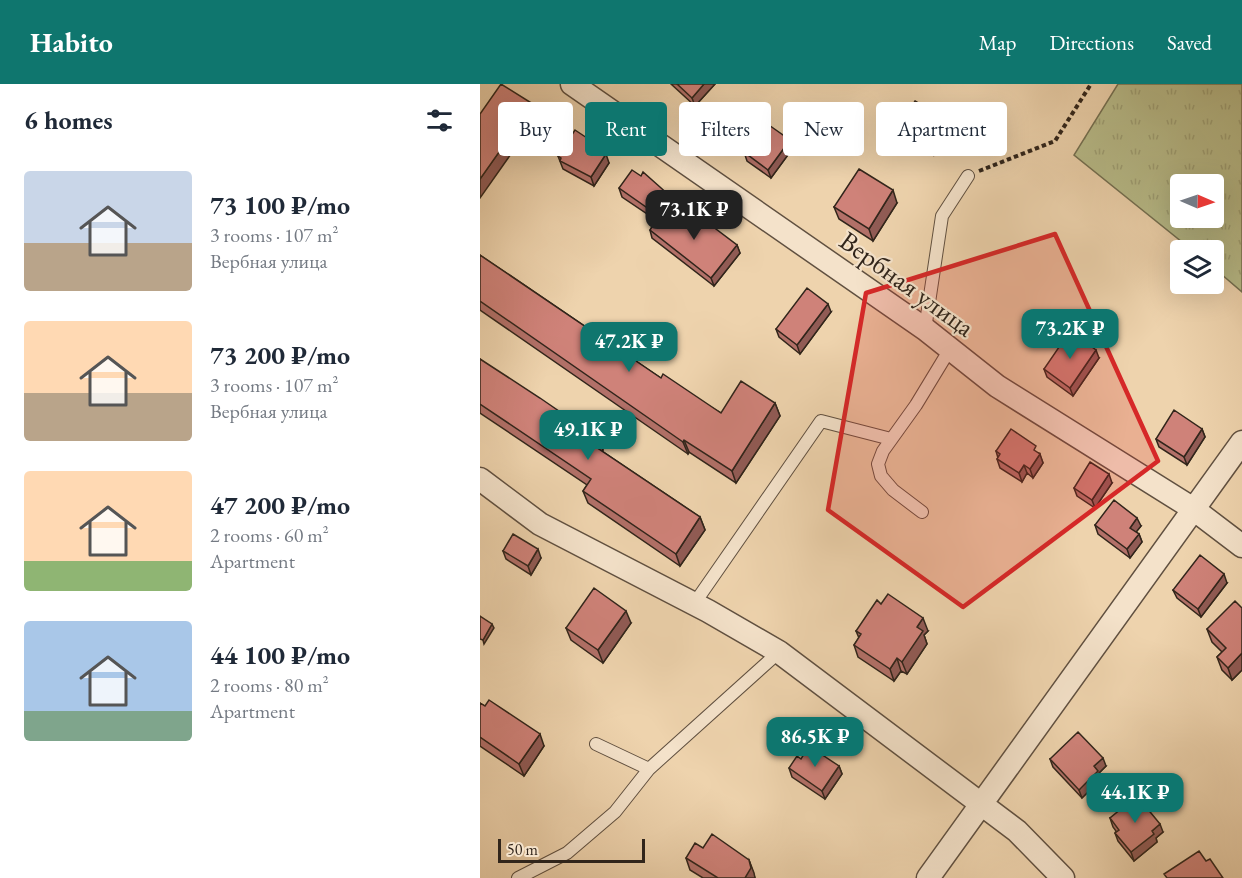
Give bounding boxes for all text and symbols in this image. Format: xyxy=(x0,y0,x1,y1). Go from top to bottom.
text: Habito xyxy=(30,24,113,60)
text: Map xyxy=(979,29,1016,56)
text: Directions xyxy=(1049,29,1134,56)
text: Saved xyxy=(1167,29,1212,56)
chip: Buy xyxy=(498,102,573,156)
chip: Rent xyxy=(585,102,667,156)
chip: Filters xyxy=(679,102,771,156)
chip: New xyxy=(783,102,864,156)
chip: Apartment xyxy=(876,102,1007,156)
text: 6 homes xyxy=(24,103,113,137)
icon: filters xyxy=(423,104,456,137)
north arrow xyxy=(1170,174,1224,228)
map controls xyxy=(1170,174,1224,294)
text: 73 100 ₽/mo xyxy=(210,188,350,222)
pin: 73.1K ₽ xyxy=(639,190,749,241)
icon: home xyxy=(72,195,144,267)
text: 73.1K ₽ xyxy=(660,196,728,222)
text: 3 rooms · 107 m² xyxy=(210,222,338,248)
street label: Вербная улица xyxy=(833,223,982,344)
button: layers xyxy=(1170,240,1224,294)
text: Вербная улица xyxy=(210,248,327,274)
pin: 73.2K ₽ xyxy=(1015,309,1125,360)
text: 73.2K ₽ xyxy=(1036,315,1104,341)
pin: 47.2K ₽ xyxy=(574,322,684,373)
text: 47.2K ₽ xyxy=(595,328,663,354)
text: 73 200 ₽/mo xyxy=(210,338,350,372)
icon: home xyxy=(72,345,144,417)
text: 3 rooms · 107 m² xyxy=(210,372,338,398)
text: Вербная улица xyxy=(210,398,327,424)
pin: 49.1K ₽ xyxy=(533,410,643,461)
text: 49.1K ₽ xyxy=(554,416,622,442)
text: 47 200 ₽/mo xyxy=(210,488,350,522)
icon: home xyxy=(72,495,144,567)
text: 2 rooms · 60 m² xyxy=(210,522,329,548)
text: Apartment xyxy=(210,548,295,574)
text: 44 100 ₽/mo xyxy=(210,638,350,672)
icon: home xyxy=(72,645,144,717)
text: 2 rooms · 80 m² xyxy=(210,672,329,698)
text: Apartment xyxy=(210,698,295,724)
pin: 86.5K ₽ xyxy=(760,717,870,768)
text: 86.5K ₽ xyxy=(781,723,849,749)
pin: 44.1K ₽ xyxy=(1080,773,1190,824)
text: 44.1K ₽ xyxy=(1101,779,1169,805)
scale bar xyxy=(498,836,645,864)
text: 50 m xyxy=(507,839,538,860)

